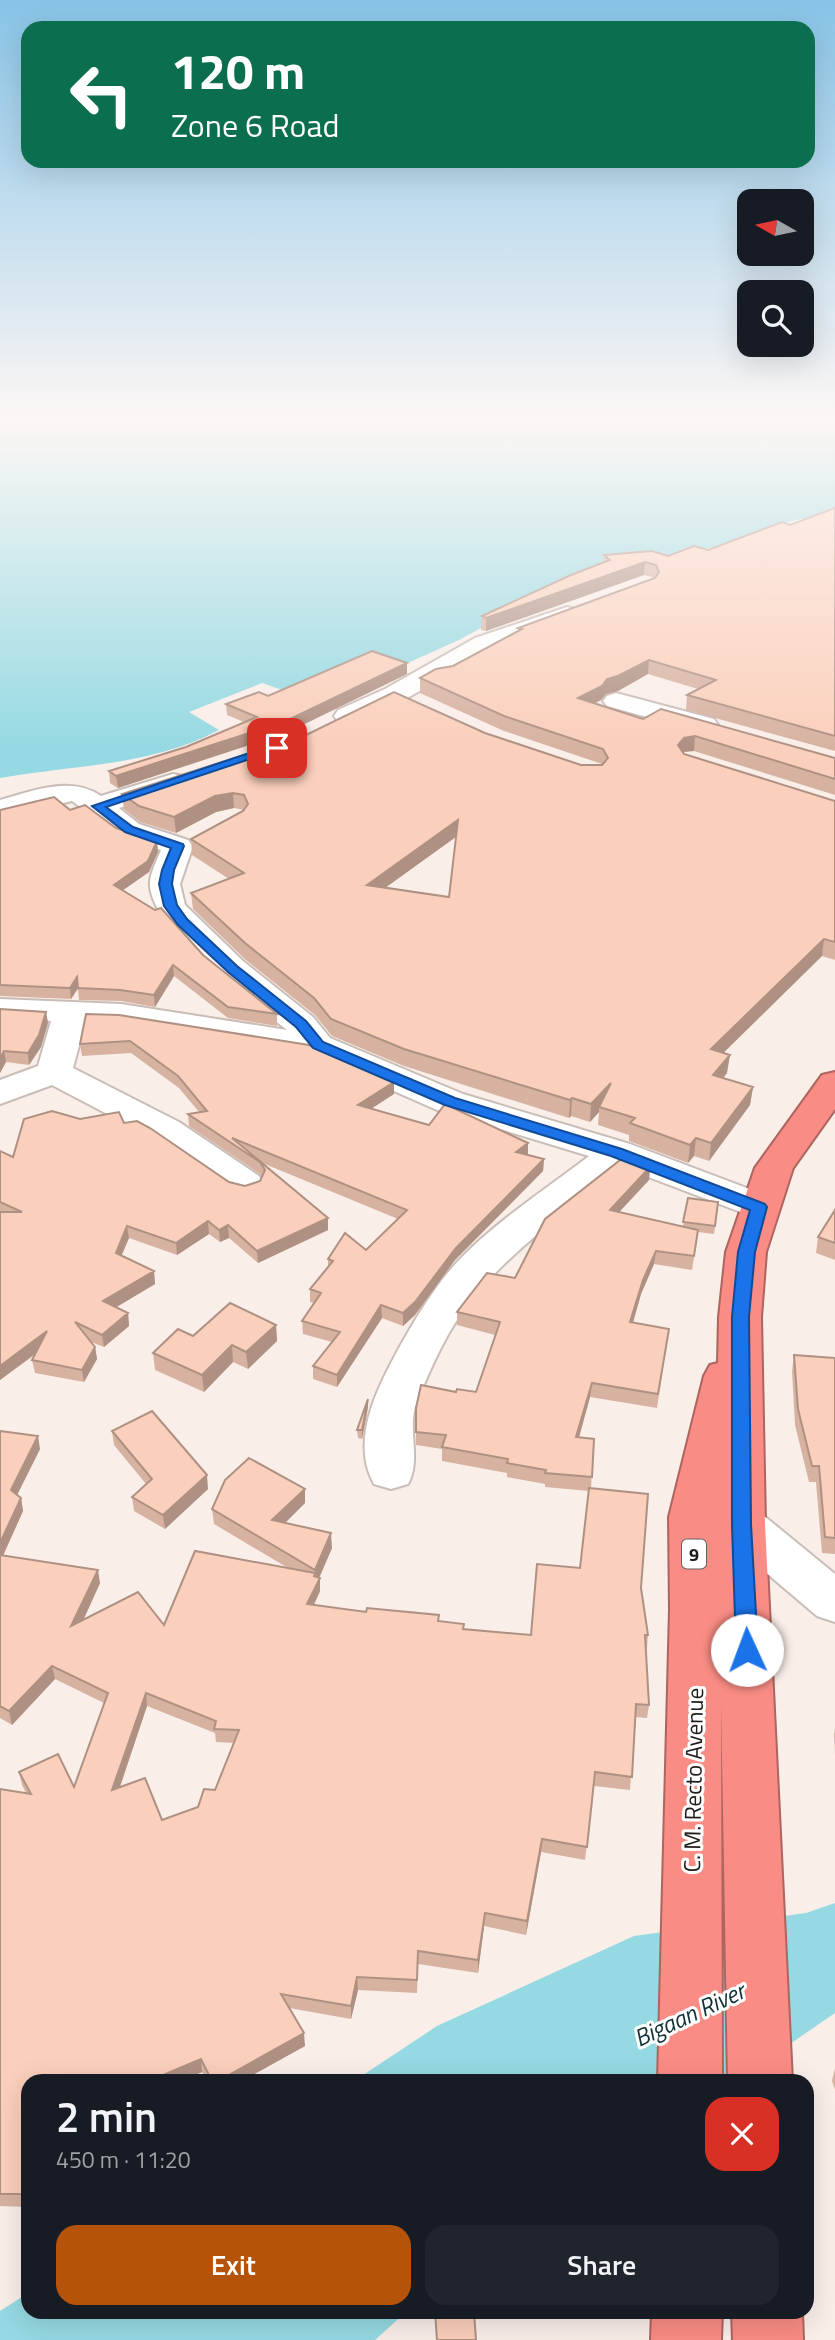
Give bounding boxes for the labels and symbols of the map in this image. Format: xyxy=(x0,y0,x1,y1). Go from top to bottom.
north arrow xyxy=(737,189,814,266)
pin xyxy=(247,718,307,778)
road number: 9 xyxy=(682,1540,706,1568)
position arrow xyxy=(710,1613,784,1687)
street label: C. M. Recto Avenue xyxy=(674,1687,712,1873)
water label: Bigaan River xyxy=(627,1971,754,2055)

